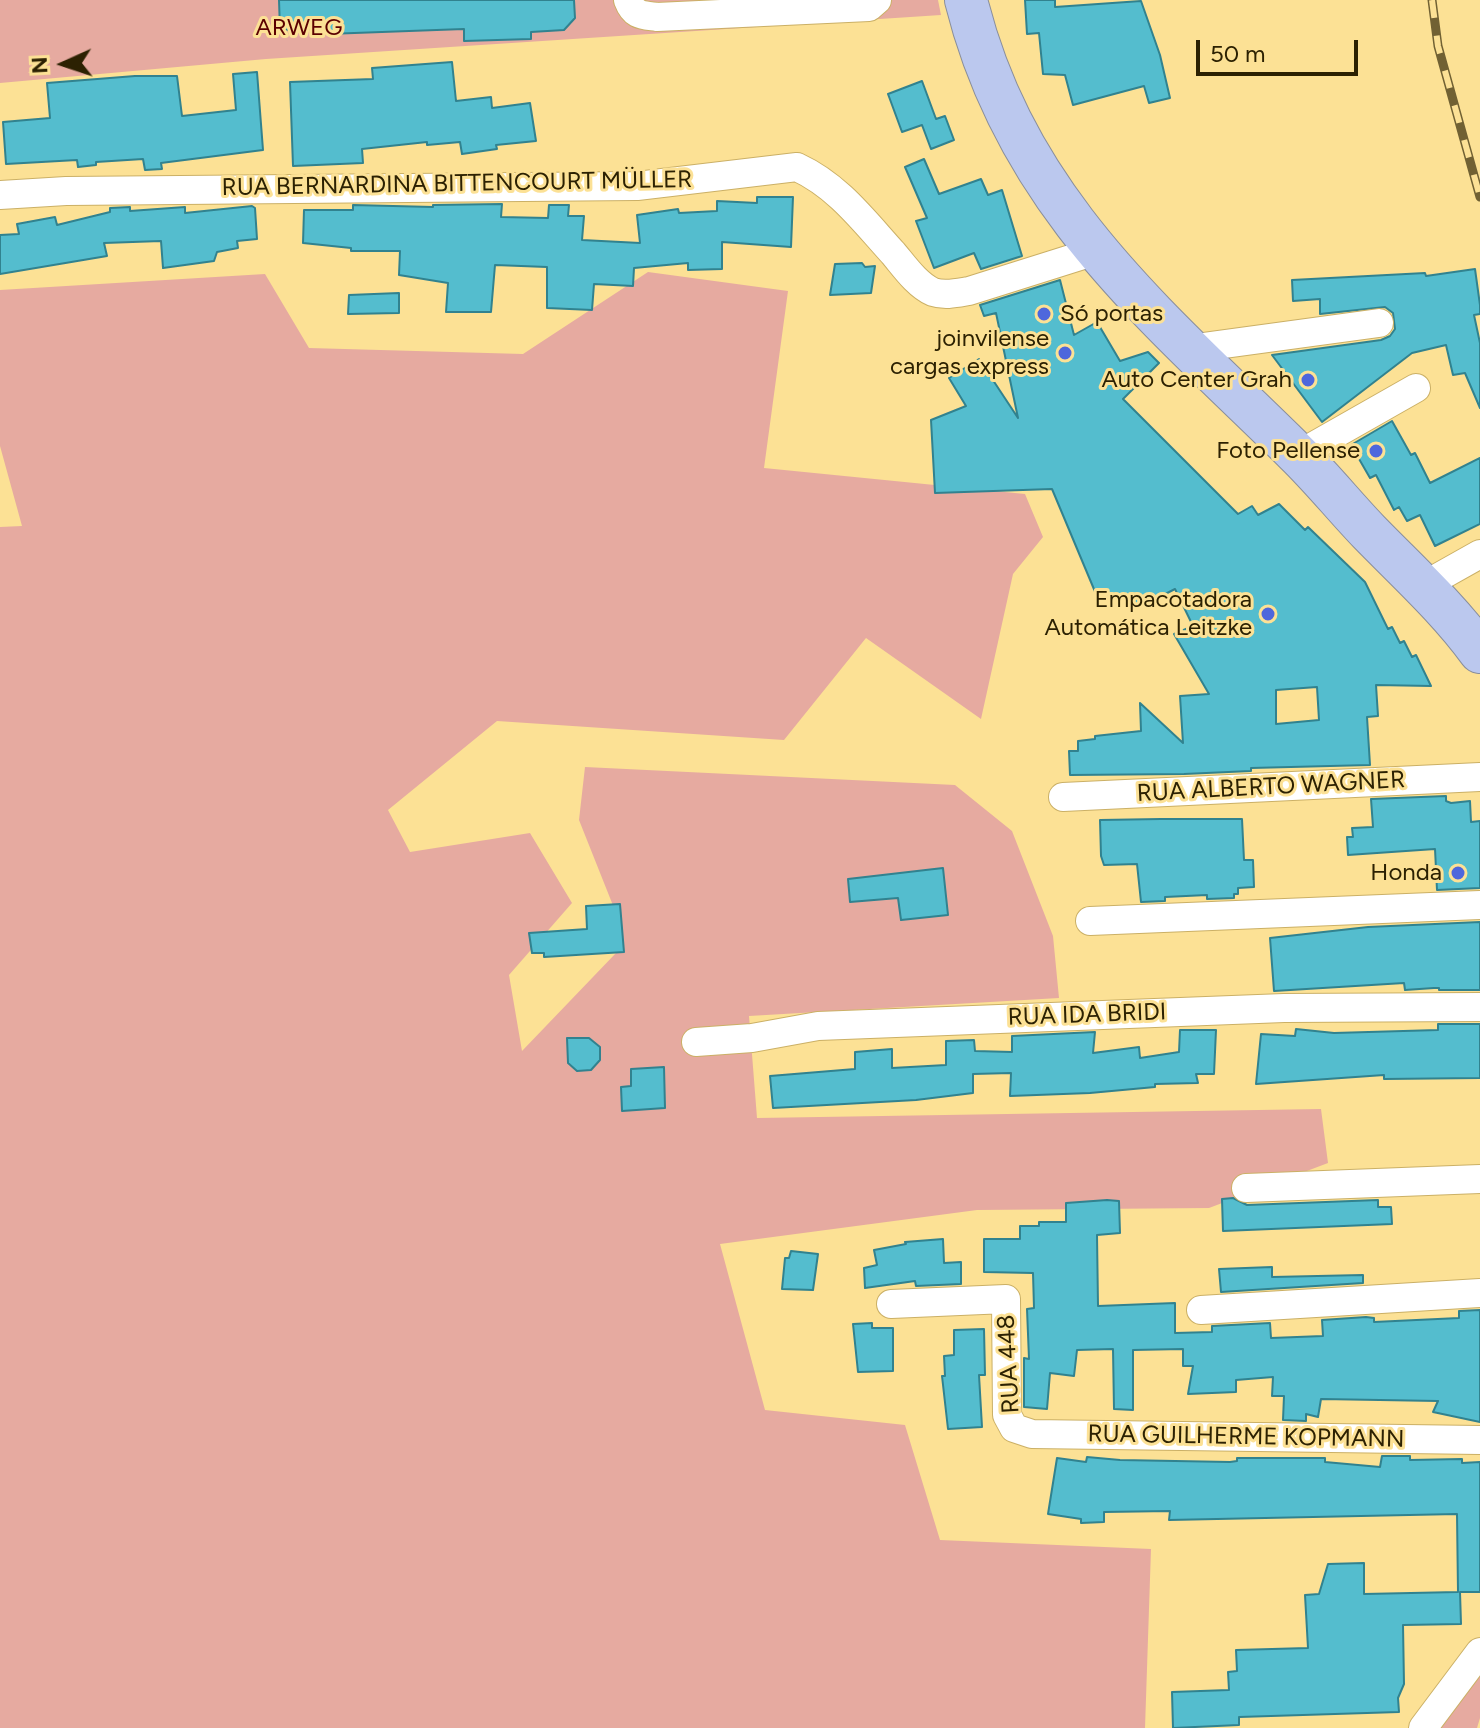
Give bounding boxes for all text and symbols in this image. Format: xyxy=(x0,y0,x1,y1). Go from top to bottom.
park label: ARWEG xyxy=(256,14,342,42)
north arrow xyxy=(24,24,104,104)
scale bar xyxy=(1200,24,1362,74)
text: 50 m xyxy=(1210,39,1266,68)
text: N xyxy=(26,56,53,74)
street label: RUA BERNARDINA BITTENCOURT MÜLLER xyxy=(221,165,693,203)
place label: Só portas xyxy=(1060,300,1163,328)
marker: Só portas xyxy=(1035,305,1053,323)
place label: joinvilense cargas express xyxy=(890,325,1049,381)
marker: joinvilense cargas express xyxy=(1056,344,1074,362)
place label: Auto Center Grah xyxy=(1102,366,1292,394)
marker: Auto Center Grah xyxy=(1299,371,1317,389)
place label: Foto Pellense xyxy=(1216,437,1360,465)
marker: Foto Pellense xyxy=(1367,442,1385,460)
place label: Empacotadora Automática Leitzke xyxy=(1045,586,1252,642)
marker: Empacotadora Automática Leitzke xyxy=(1259,605,1277,623)
street label: RUA ALBERTO WAGNER xyxy=(1136,766,1406,808)
place label: Honda xyxy=(1370,859,1442,887)
marker: Honda xyxy=(1449,864,1467,882)
street label: RUA IDA BRIDI xyxy=(1007,998,1167,1032)
street label: RUA 448 xyxy=(992,1314,1026,1414)
street label: RUA GUILHERME KOPMANN xyxy=(1087,1420,1405,1454)

